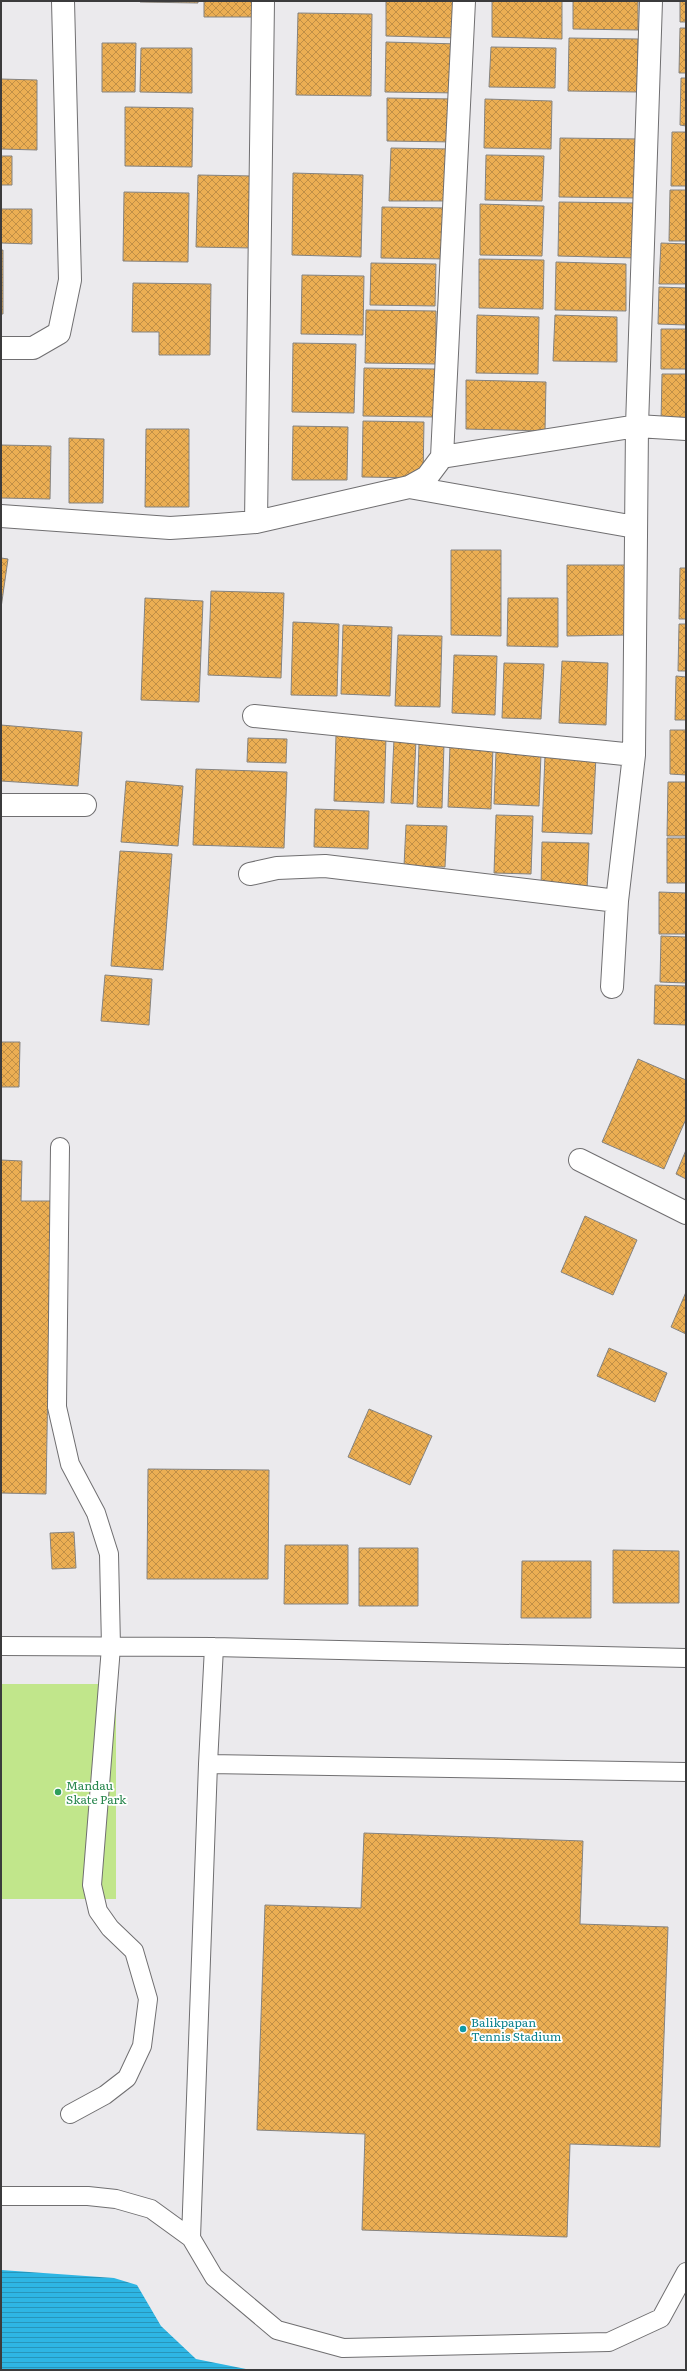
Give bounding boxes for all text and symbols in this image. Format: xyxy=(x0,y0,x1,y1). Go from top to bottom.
place label: Mandau Skate Park xyxy=(66,1776,127,1808)
marker: Mandau Skate Park xyxy=(53,1787,63,1797)
place label: Balikpapan Tennis Stadium xyxy=(471,2013,562,2045)
marker: Balikpapan Tennis Stadium xyxy=(458,2024,468,2034)

